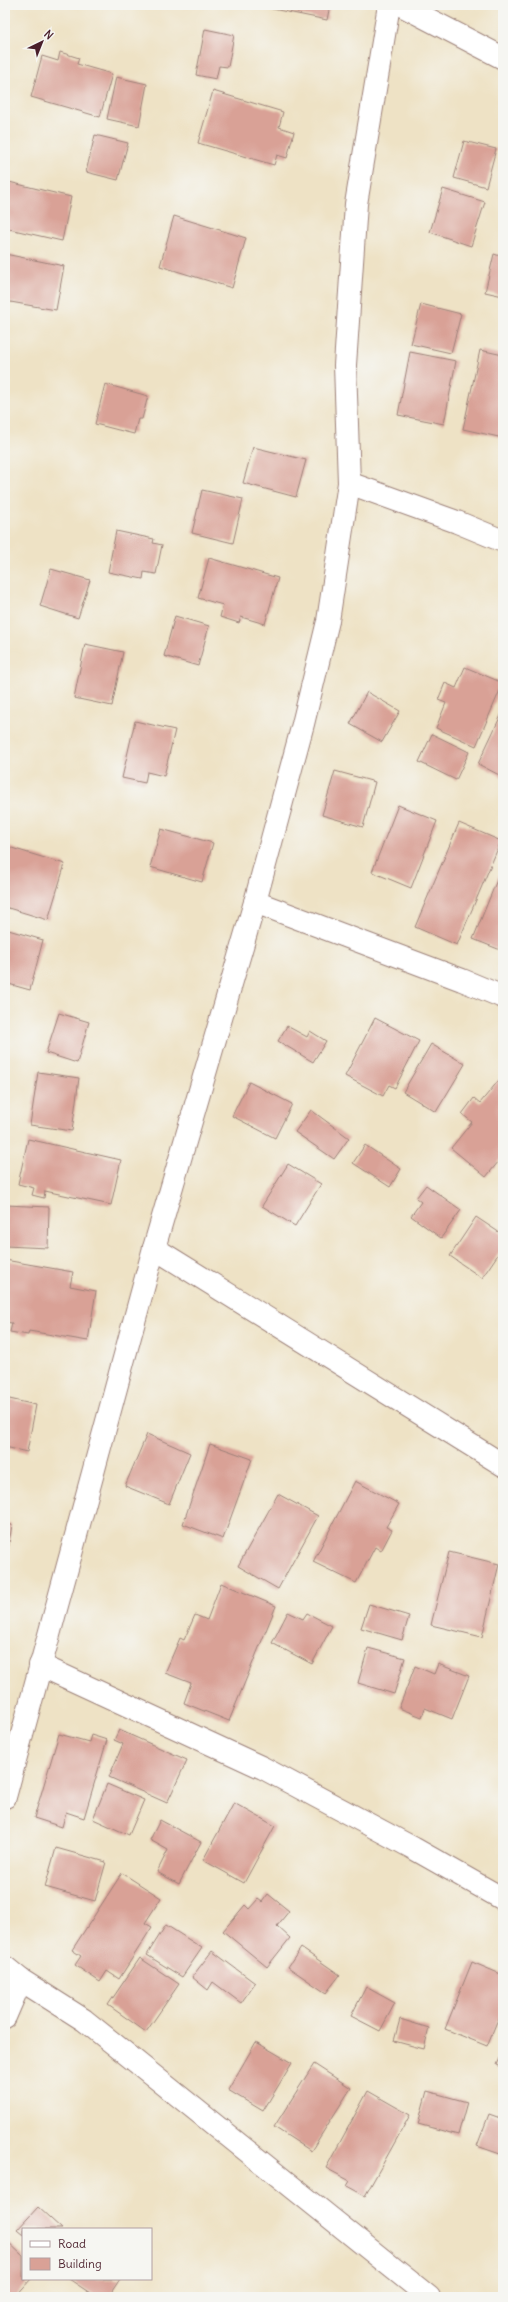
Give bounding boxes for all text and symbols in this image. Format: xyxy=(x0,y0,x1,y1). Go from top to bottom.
north arrow xyxy=(22,22,62,62)
text: N xyxy=(41,27,56,42)
legend xyxy=(22,2228,152,2280)
text: Road xyxy=(58,2236,86,2251)
text: Building xyxy=(58,2256,102,2271)

